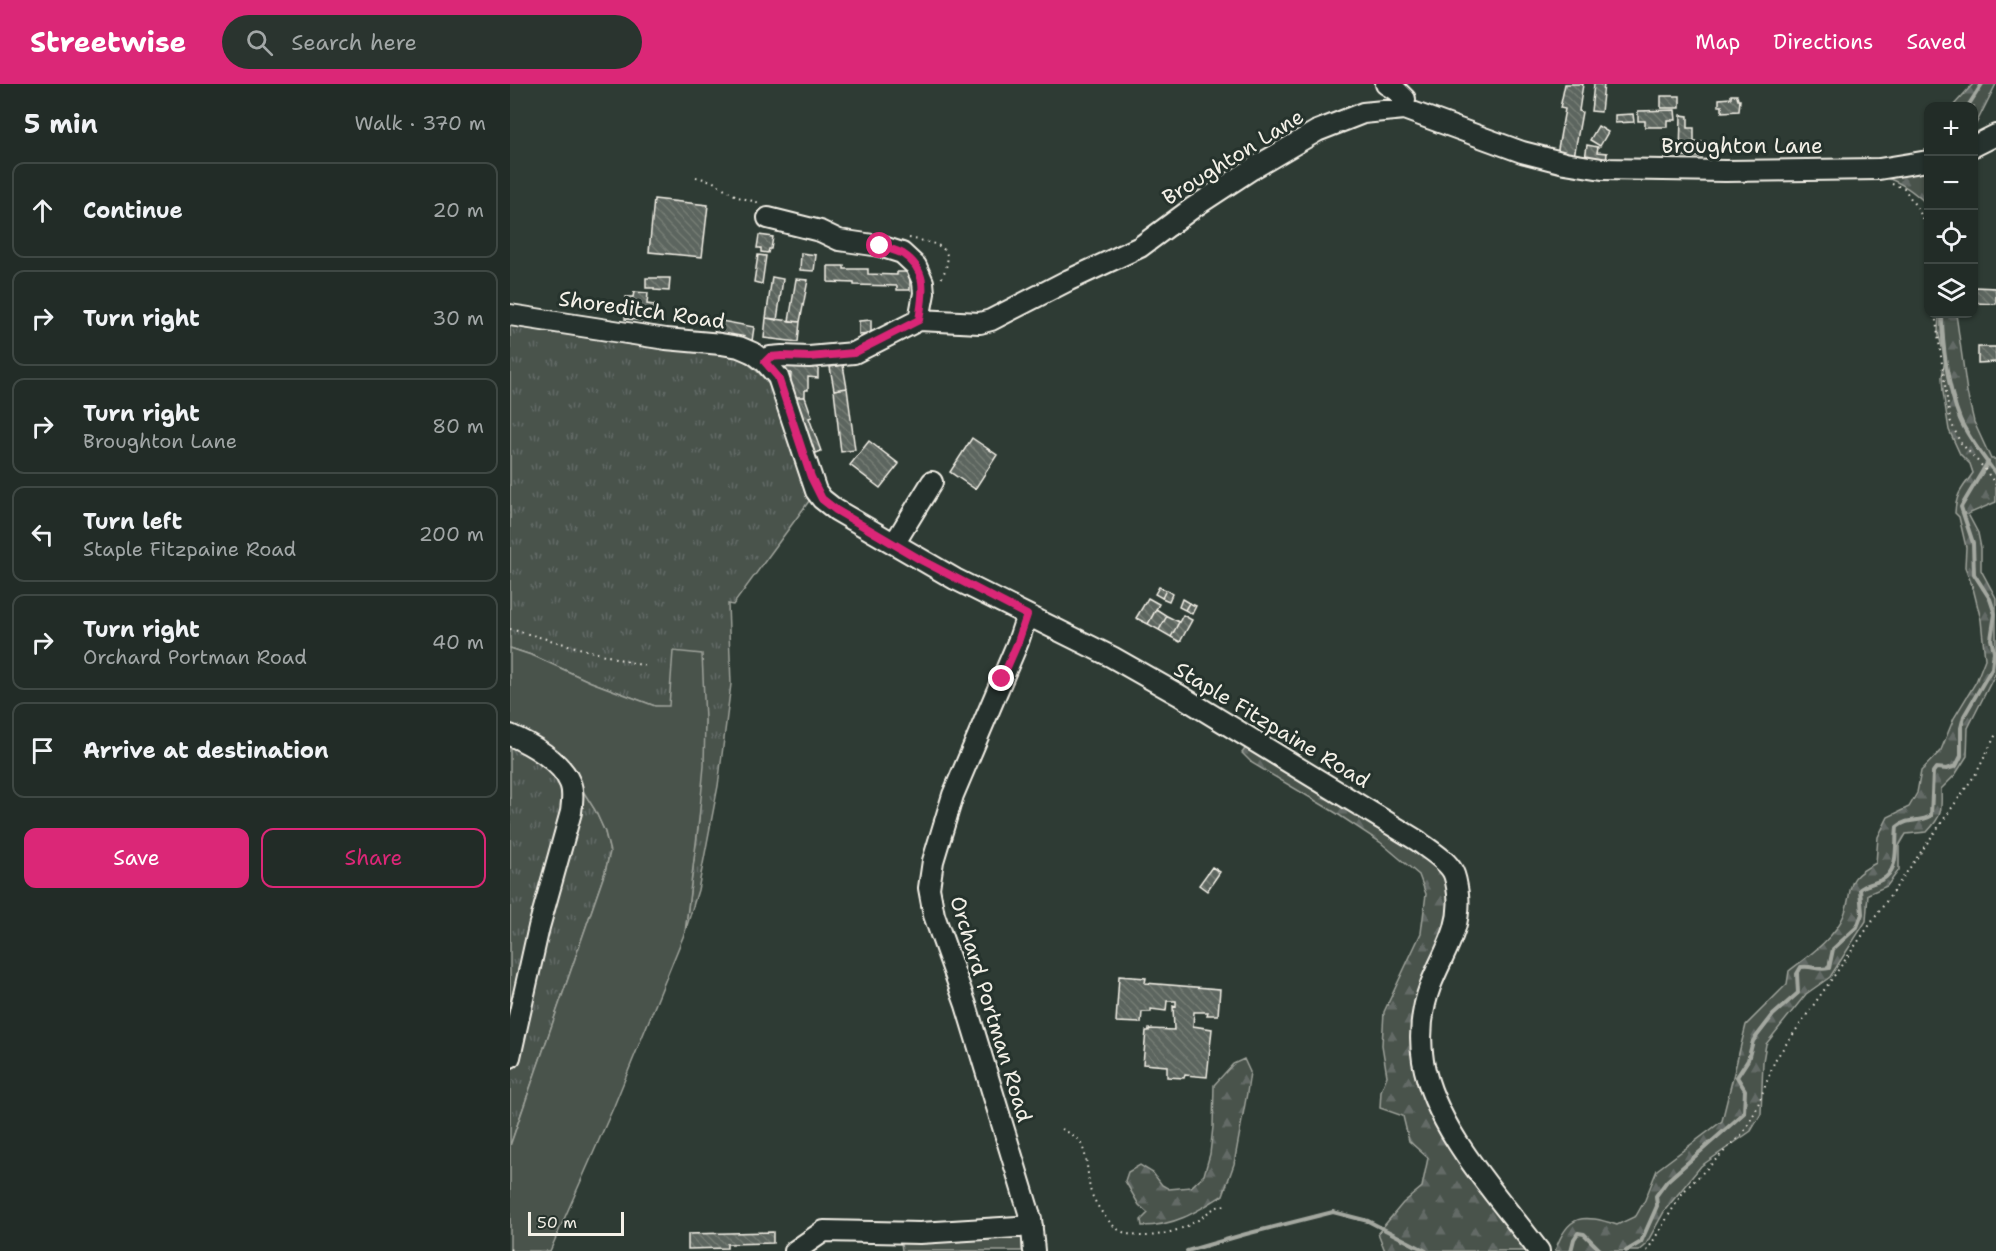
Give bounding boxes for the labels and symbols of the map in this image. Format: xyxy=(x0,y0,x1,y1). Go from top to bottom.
street label: Broughton Lane xyxy=(1157,102,1309,212)
street label: Broughton Lane xyxy=(1661,132,1823,160)
route start xyxy=(866,232,892,258)
street label: Shoreditch Road xyxy=(557,284,727,336)
street label: Staple Fitzpaine Road xyxy=(1169,655,1375,795)
route end xyxy=(988,665,1014,691)
street label: Orchard Portman Road xyxy=(943,893,1039,1125)
scale bar xyxy=(528,1209,624,1236)

